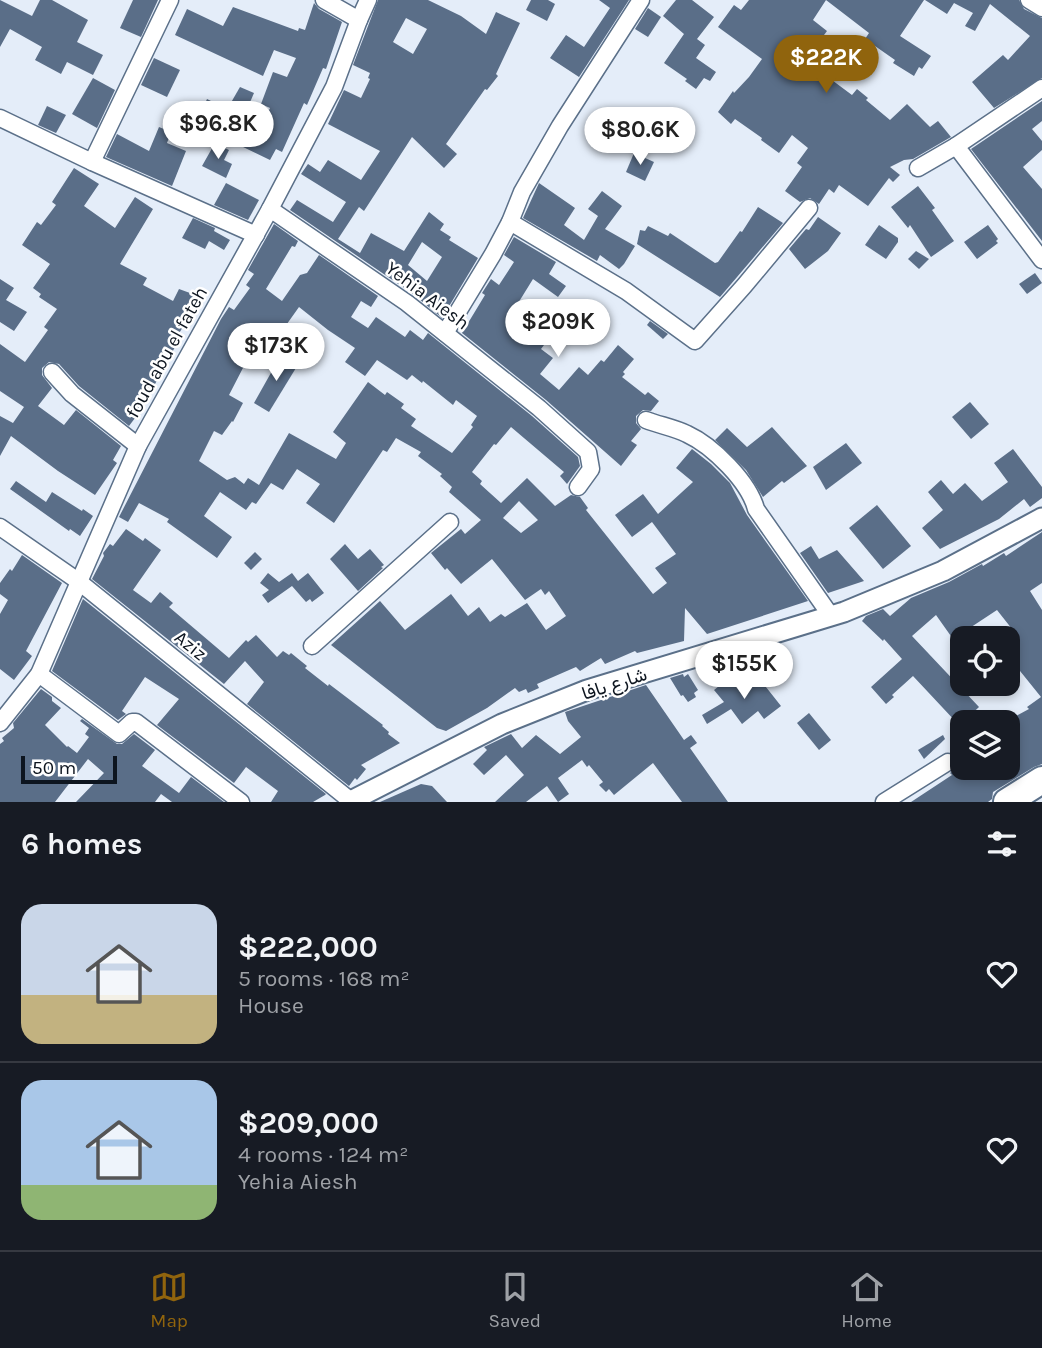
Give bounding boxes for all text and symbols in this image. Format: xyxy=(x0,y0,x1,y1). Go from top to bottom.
pin: $222K xyxy=(777,36,875,95)
text: $222K xyxy=(790,44,862,71)
pin: $96.8K xyxy=(161,102,275,161)
pin: $80.6K xyxy=(583,108,697,167)
text: $96.8K xyxy=(179,110,257,137)
text: $80.6K xyxy=(600,116,680,143)
street label: Yehia Aiesh xyxy=(381,257,473,334)
street label: foud abu el fateh xyxy=(122,283,212,422)
pin: $209K xyxy=(509,300,607,359)
text: $209K xyxy=(521,308,595,335)
pin: $173K xyxy=(227,324,325,383)
text: $173K xyxy=(244,332,308,359)
street label: Aziz xyxy=(170,626,211,665)
map controls xyxy=(950,626,1020,780)
button: locate xyxy=(950,626,1020,696)
pin: $155K xyxy=(695,642,793,701)
text: $155K xyxy=(711,650,777,677)
street label: شارع يافا xyxy=(579,663,650,706)
button: layers xyxy=(950,710,1020,780)
scale bar xyxy=(21,753,117,785)
text: 50 m xyxy=(32,757,76,779)
icon: filters xyxy=(983,825,1021,863)
text: 6 homes xyxy=(21,826,143,862)
text: $222,000 xyxy=(238,929,378,965)
icon: home xyxy=(77,932,161,1016)
icon: heart xyxy=(983,955,1021,993)
text: 5 rooms · 168 m² xyxy=(238,965,410,992)
text: House xyxy=(238,992,304,1019)
text: $209,000 xyxy=(238,1105,379,1141)
icon: home xyxy=(77,1108,161,1192)
icon: heart xyxy=(983,1131,1021,1169)
text: 4 rooms · 124 m² xyxy=(238,1141,408,1168)
text: Yehia Aiesh xyxy=(238,1168,358,1195)
tab: Map xyxy=(150,1268,188,1332)
tab: Saved xyxy=(488,1268,541,1332)
tab: Home xyxy=(841,1268,892,1332)

